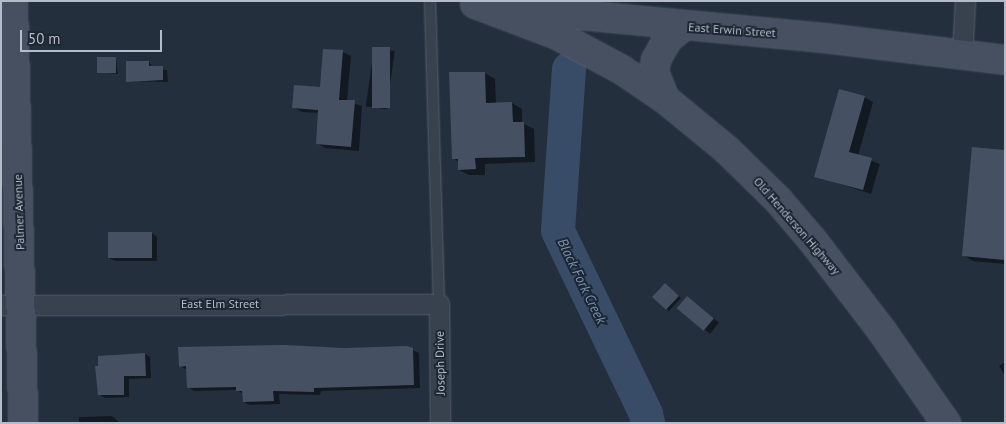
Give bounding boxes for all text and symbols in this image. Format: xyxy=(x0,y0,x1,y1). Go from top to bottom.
scale bar xyxy=(22,20,165,52)
street label: East Erwin Street xyxy=(688,20,776,40)
text: 50 m xyxy=(28,29,61,48)
street label: Palmer Avenue xyxy=(10,174,28,250)
street label: Old Henderson Highway xyxy=(751,174,843,278)
water label: Black Fork Creek xyxy=(554,235,610,327)
street label: East Elm Street xyxy=(181,297,259,311)
street label: Joseph Drive xyxy=(432,331,448,395)

